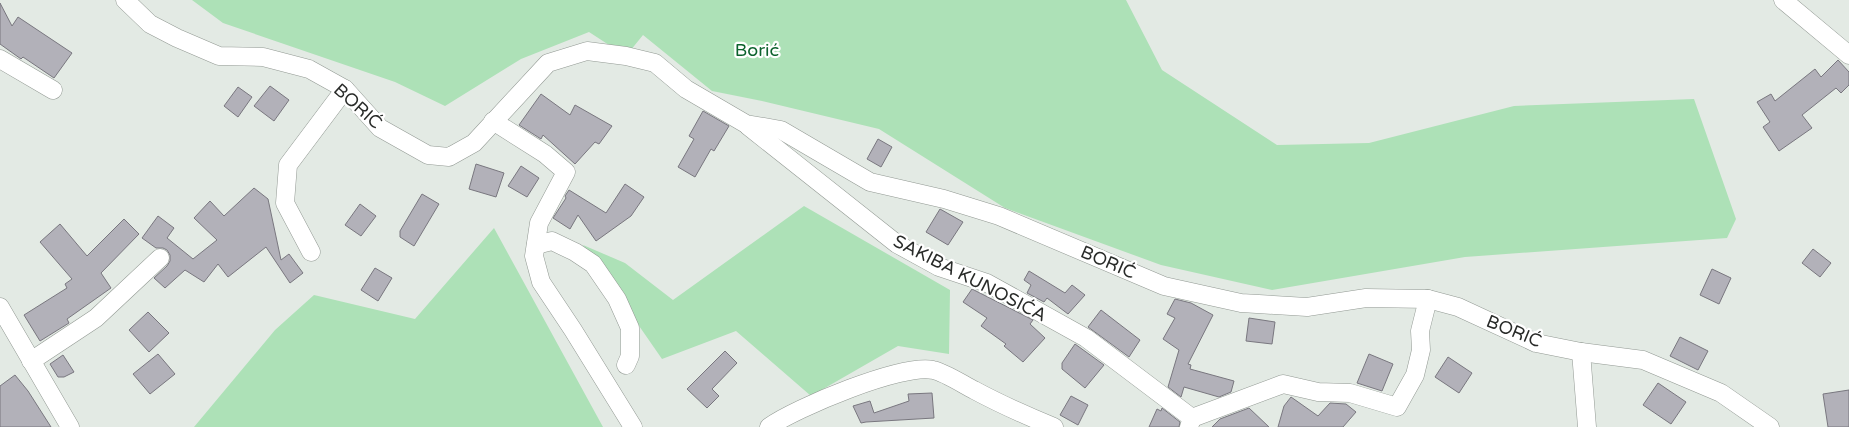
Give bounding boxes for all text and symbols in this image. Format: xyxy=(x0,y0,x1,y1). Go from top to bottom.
park label: Borić xyxy=(735,39,779,61)
street label: BORIĆ xyxy=(329,79,387,133)
street label: SAKIBA KUNOSIĆA xyxy=(890,230,1050,326)
street label: BORIĆ xyxy=(1077,241,1139,283)
street label: BORIĆ xyxy=(1483,310,1545,352)

